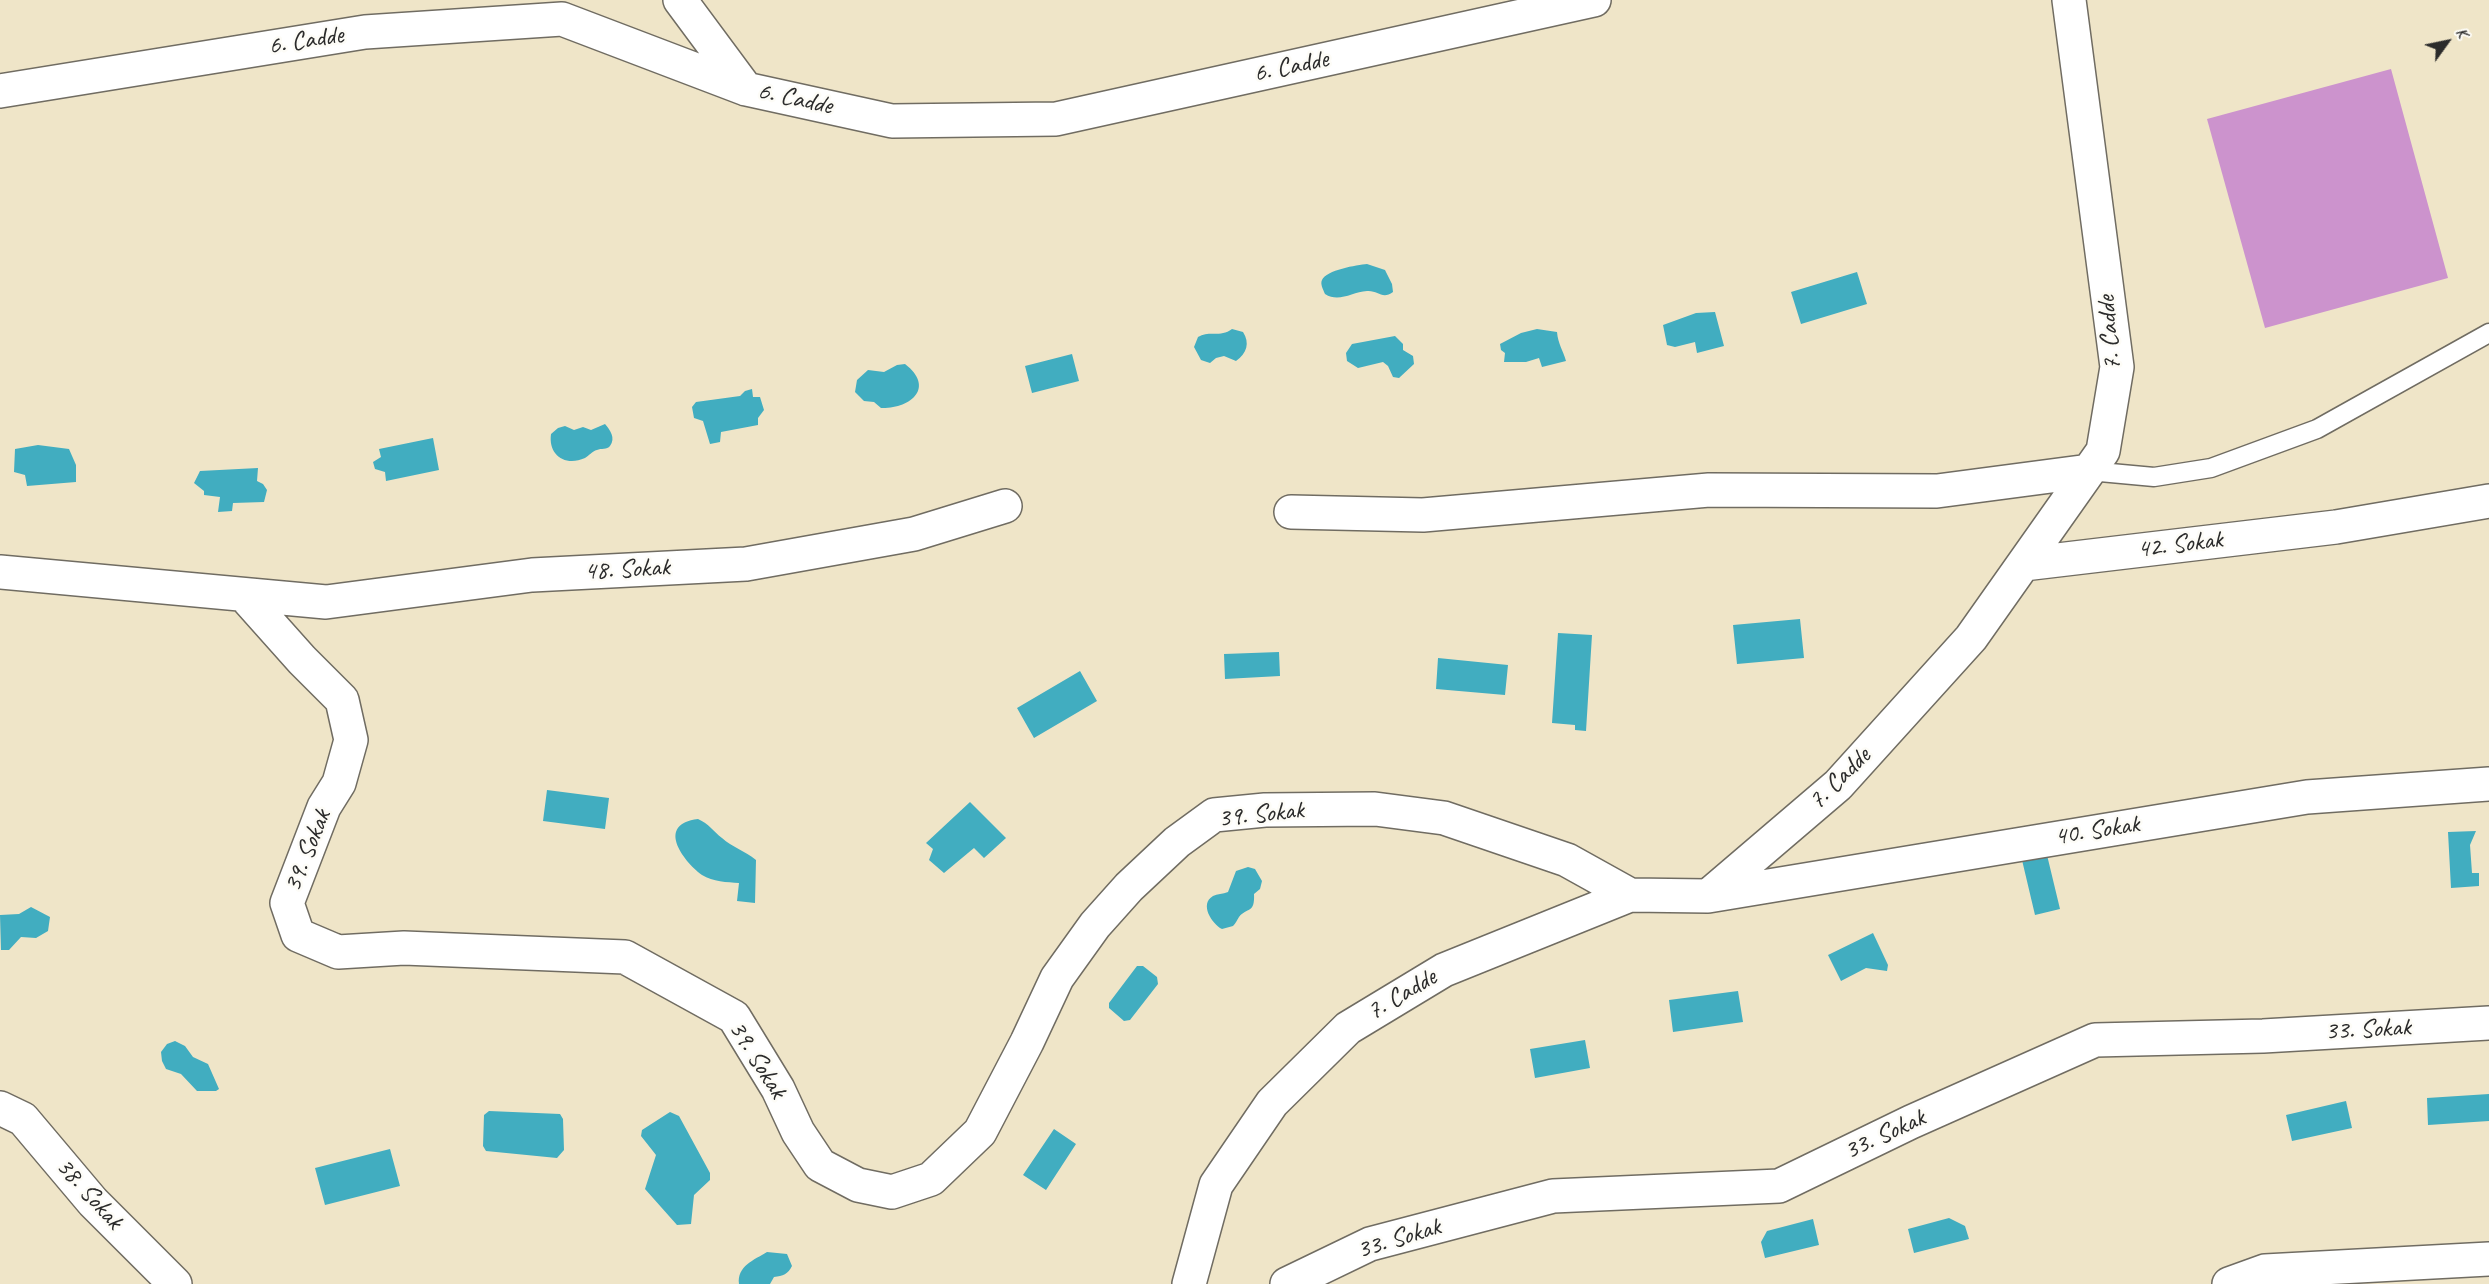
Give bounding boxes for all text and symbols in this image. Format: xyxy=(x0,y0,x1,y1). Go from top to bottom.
north arrow xyxy=(2417,12,2477,72)
street label: 6. Cadde xyxy=(266,20,346,62)
text: K xyxy=(2451,23,2473,41)
street label: 6. Cadde xyxy=(1251,44,1331,90)
street label: 6. Cadde xyxy=(755,76,835,122)
street label: 7. Cadde xyxy=(2091,294,2129,372)
street label: 42. Sokak xyxy=(2136,524,2224,566)
street label: 48. Sokak xyxy=(583,552,671,588)
street label: 7. Cadde xyxy=(1802,741,1878,817)
street label: 39. Sokak xyxy=(1217,795,1305,835)
street label: 39. Sokak xyxy=(277,805,339,897)
street label: 40. Sokak xyxy=(2052,809,2142,853)
street label: 7. Cadde xyxy=(1362,962,1442,1028)
street label: 33. Sokak xyxy=(2324,1012,2412,1048)
street label: 39. Sokak xyxy=(721,1015,793,1105)
street label: 33. Sokak xyxy=(1840,1103,1930,1167)
street label: 38. Sokak xyxy=(49,1152,129,1236)
street label: 33. Sokak xyxy=(1353,1212,1445,1266)

